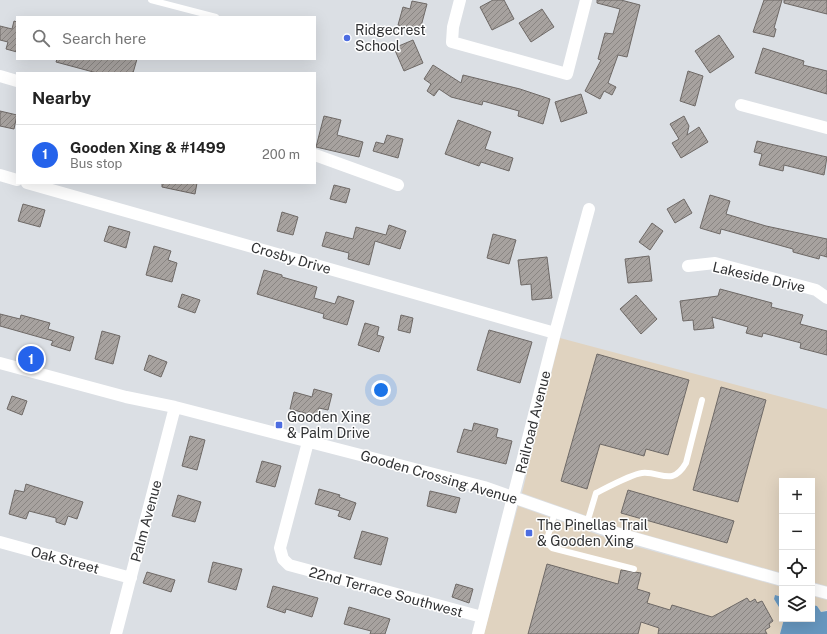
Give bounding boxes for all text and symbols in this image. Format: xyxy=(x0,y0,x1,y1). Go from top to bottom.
search box xyxy=(16,16,316,60)
place label: Ridgecrest School xyxy=(355,22,426,54)
icon: search xyxy=(30,27,52,49)
text: Search here xyxy=(62,30,146,47)
marker: Ridgecrest School xyxy=(342,33,352,43)
text: Nearby xyxy=(32,88,91,108)
text: Gooden Xing & #1499 xyxy=(70,139,226,156)
text: 1 xyxy=(42,147,48,162)
text: 200 m xyxy=(262,147,300,162)
text: Bus stop xyxy=(70,156,122,171)
street label: Crosby Drive xyxy=(249,239,333,277)
street label: Lakeside Drive xyxy=(711,259,807,295)
pin: 1 xyxy=(18,344,44,374)
street label: Railroad Avenue xyxy=(512,369,554,475)
your location xyxy=(371,380,391,400)
place label: Gooden Xing & Palm Drive xyxy=(287,409,371,441)
marker: Gooden Xing & Palm Drive xyxy=(274,420,284,430)
street label: Gooden Crossing Avenue xyxy=(359,447,519,507)
street label: Palm Avenue xyxy=(127,478,165,564)
map controls xyxy=(779,478,815,622)
button: + xyxy=(779,478,815,514)
button: − xyxy=(779,514,815,550)
place label: The Pinellas Trail & Gooden Xing xyxy=(537,517,648,549)
marker: The Pinellas Trail & Gooden Xing xyxy=(524,528,534,538)
street label: Oak Street xyxy=(29,543,101,577)
button: locate xyxy=(779,550,815,586)
street label: 22nd Terrace Southwest xyxy=(307,564,465,620)
button: layers xyxy=(779,586,815,622)

